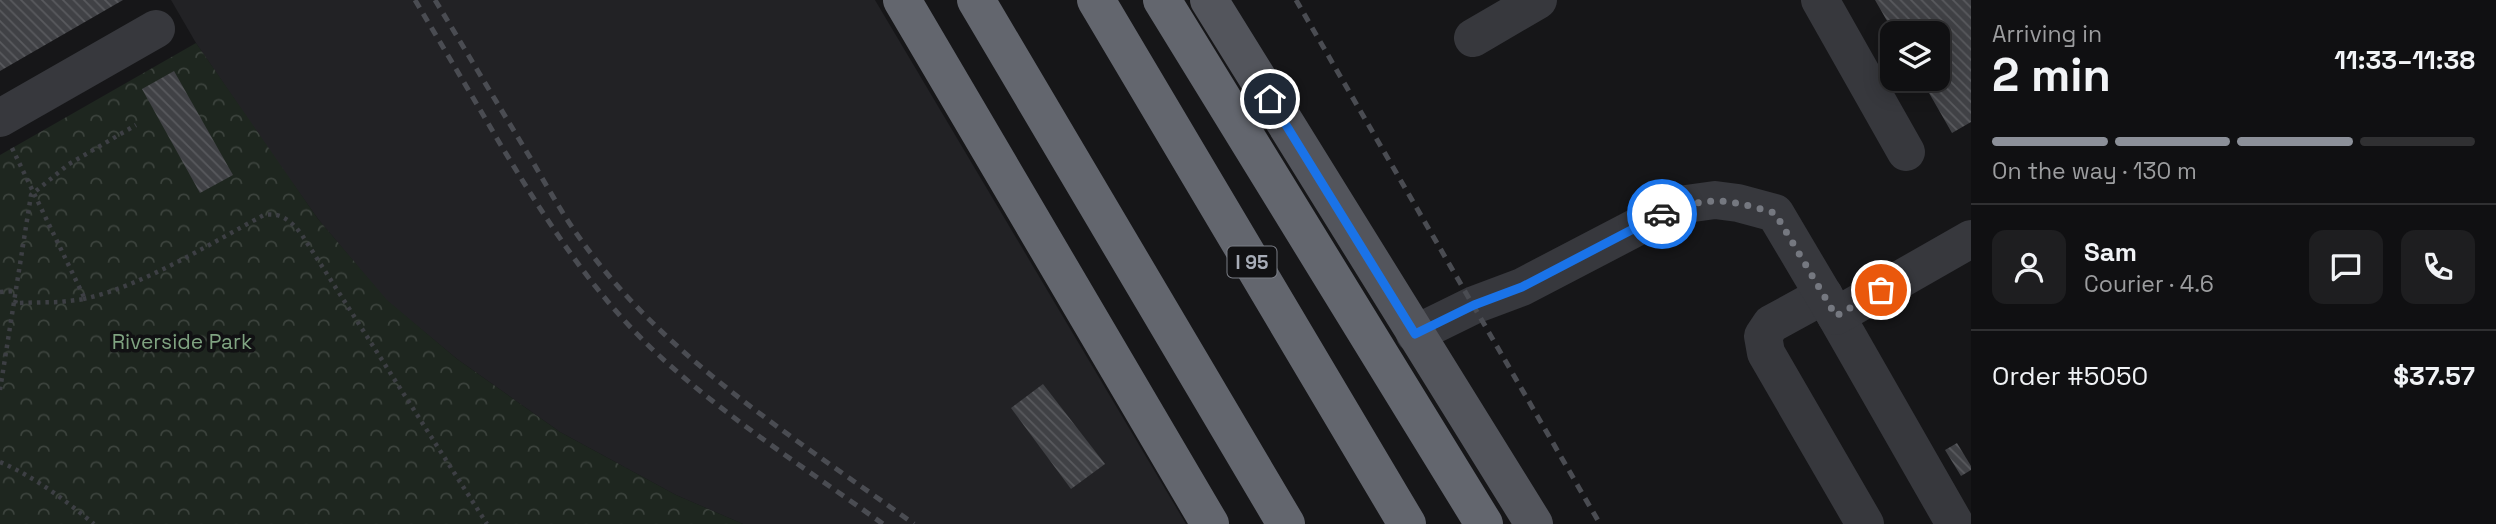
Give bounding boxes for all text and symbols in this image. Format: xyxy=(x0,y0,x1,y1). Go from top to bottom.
text: Arriving in xyxy=(1992,19,2102,49)
map controls xyxy=(1880,21,1950,91)
button: layers xyxy=(1880,21,1950,91)
text: 11:33–11:38 xyxy=(2334,43,2475,77)
text: 2 min xyxy=(1992,46,2111,104)
pin xyxy=(1240,69,1300,129)
icon: home xyxy=(1251,80,1289,118)
text: On the way · 130 m xyxy=(1992,156,2197,186)
courier xyxy=(1627,179,1697,249)
icon: car xyxy=(1643,195,1681,233)
button: person xyxy=(1992,230,2066,304)
button: chat xyxy=(2309,230,2383,304)
button: phone xyxy=(2401,230,2475,304)
text: Sam xyxy=(2084,235,2137,269)
road number: I 95 xyxy=(1228,246,1276,278)
pin xyxy=(1851,260,1911,320)
text: Courier · 4.6 xyxy=(2084,269,2214,299)
icon: bag xyxy=(1862,271,1900,309)
park label: Riverside Park xyxy=(112,328,252,355)
text: Order #5050 xyxy=(1992,359,2148,393)
text: $37.57 xyxy=(2393,359,2475,393)

